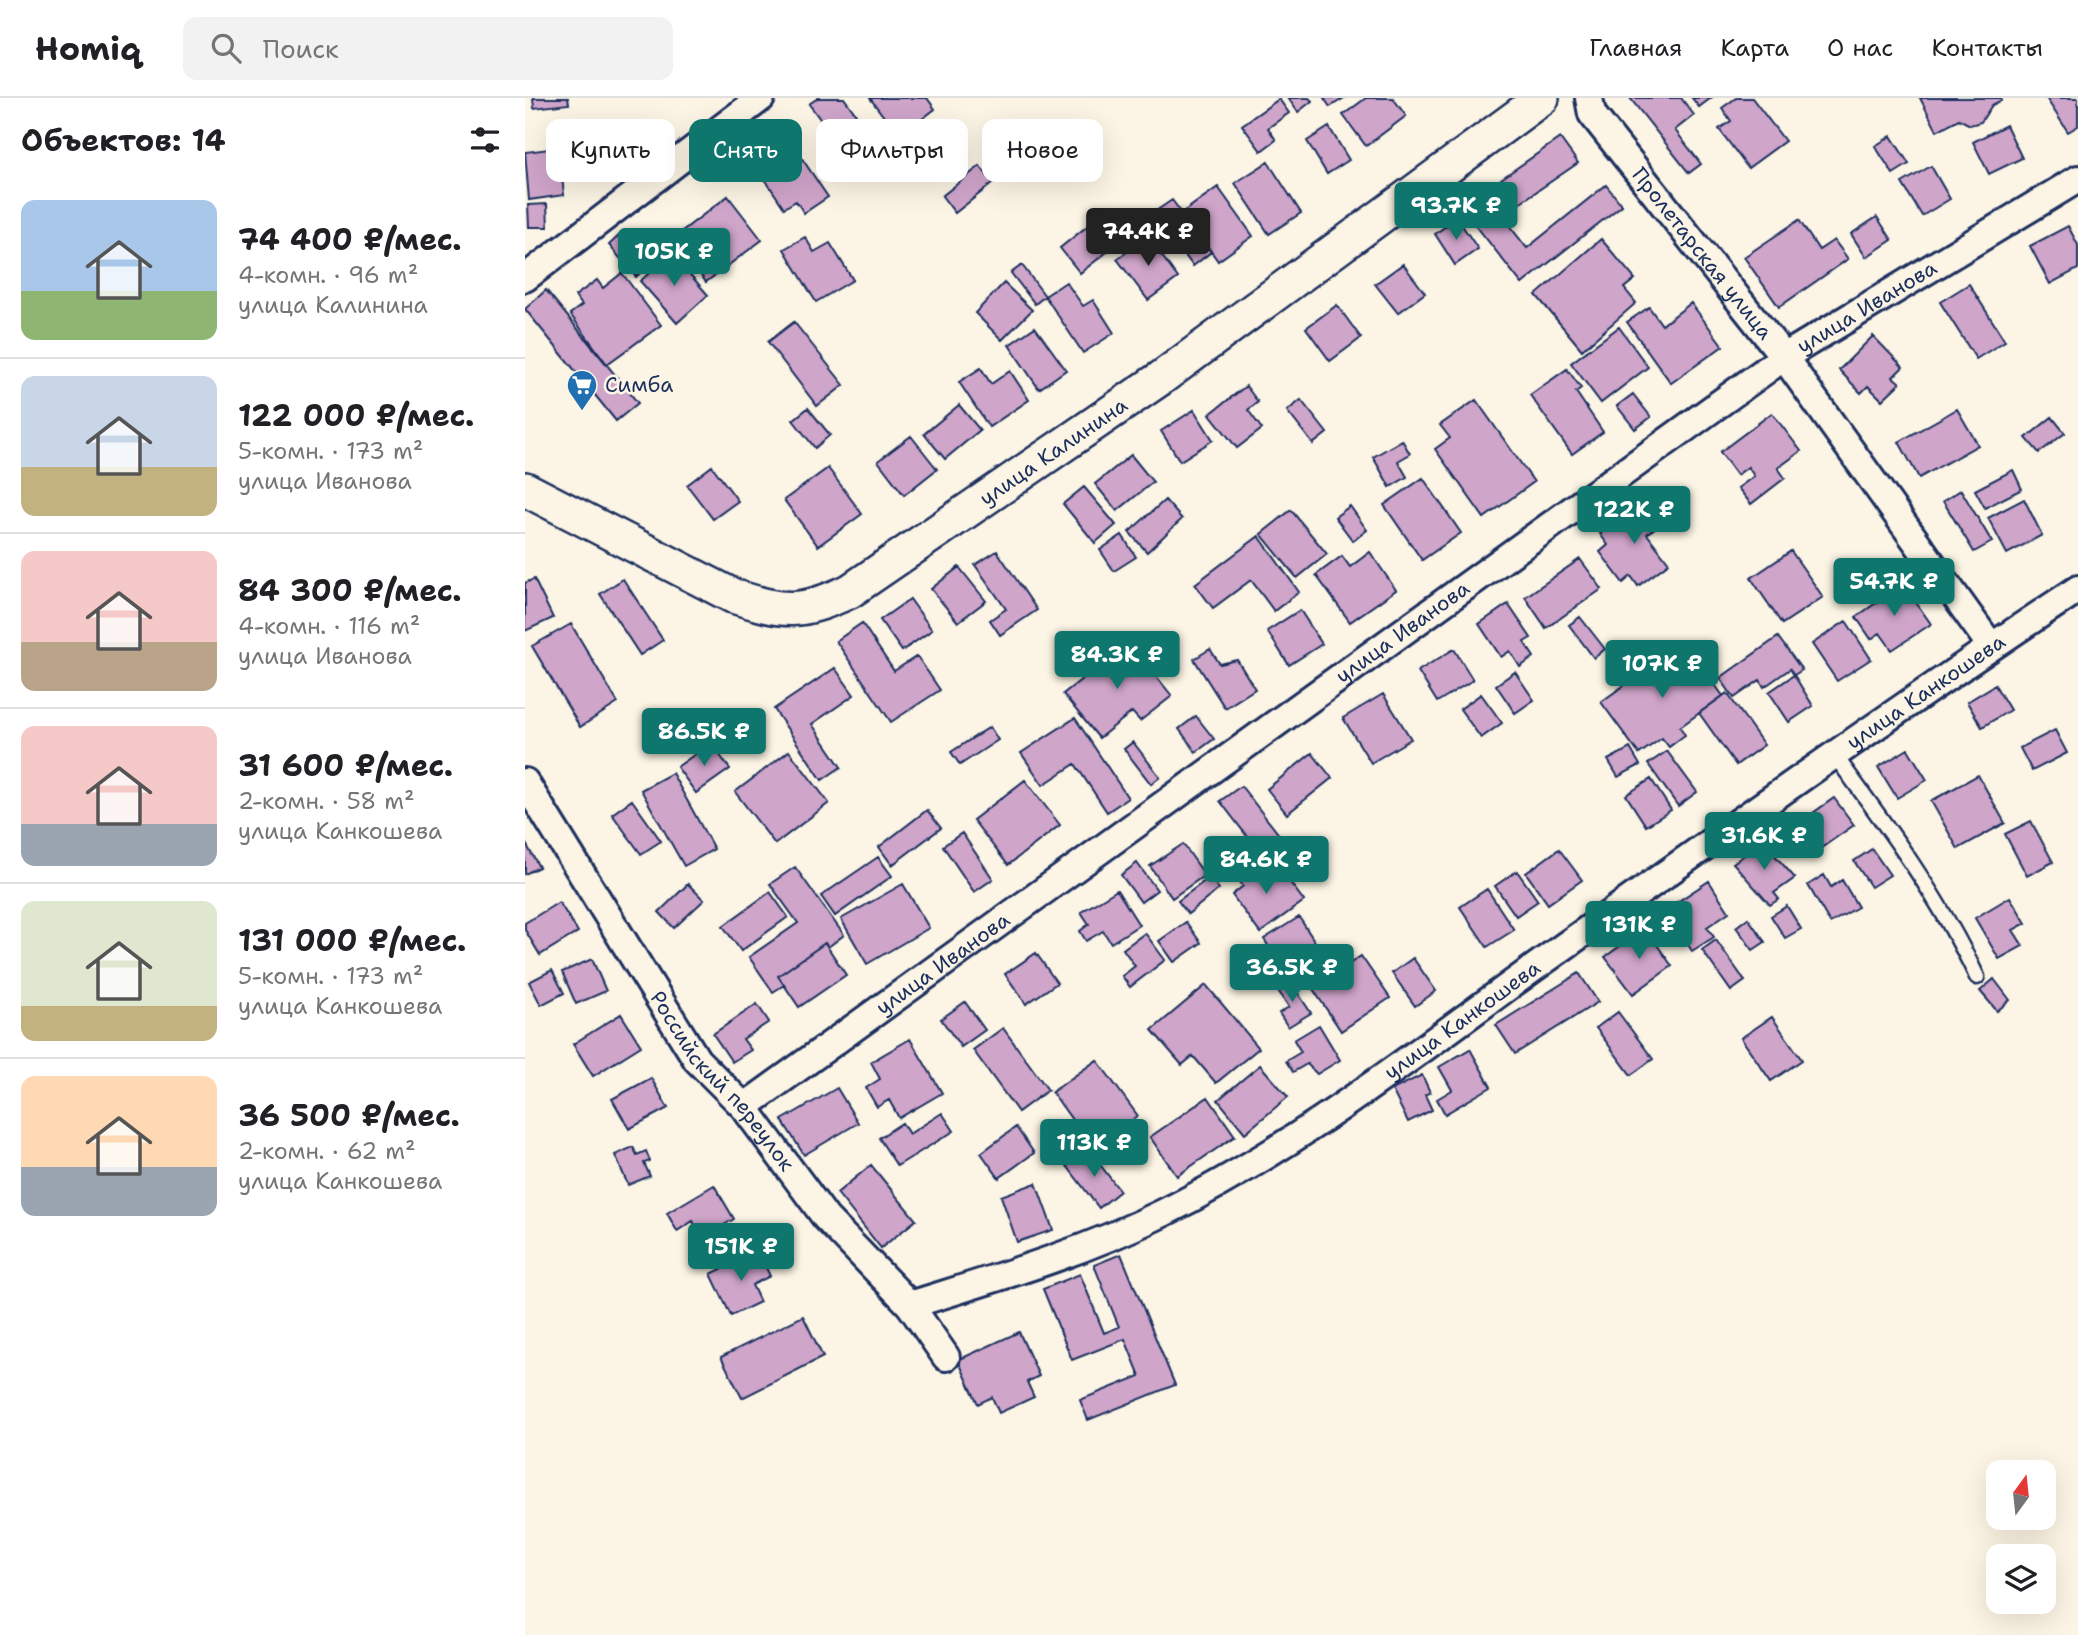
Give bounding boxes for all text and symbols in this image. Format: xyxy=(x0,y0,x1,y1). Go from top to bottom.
search box xyxy=(183,17,673,80)
text: Homiq xyxy=(35,26,141,71)
icon: search xyxy=(207,29,245,67)
text: Поиск xyxy=(263,31,339,66)
text: Главная xyxy=(1589,32,1682,64)
text: Карта xyxy=(1720,32,1789,64)
text: О нас xyxy=(1827,32,1893,64)
text: Контакты xyxy=(1931,32,2043,64)
chip: Купить xyxy=(546,119,675,182)
chip: Снять xyxy=(689,119,802,182)
chip: Фильтры xyxy=(816,119,968,182)
chip: Новое xyxy=(982,119,1103,182)
text: Объектов: 14 xyxy=(21,120,226,161)
icon: filters xyxy=(466,121,504,159)
street label: Пролетарская улица xyxy=(1625,161,1779,345)
pin: 93.7K ₽ xyxy=(1391,183,1521,242)
text: 93.7K ₽ xyxy=(1410,190,1502,220)
pin: 74.4K ₽ xyxy=(1083,208,1213,268)
text: 74.4K ₽ xyxy=(1102,216,1194,246)
text: 74 400 ₽/мес. xyxy=(238,219,462,260)
icon: home xyxy=(77,228,161,312)
pin: 105K ₽ xyxy=(617,228,731,288)
text: 105K ₽ xyxy=(634,236,714,266)
street label: улица Иванова xyxy=(1792,254,1942,360)
text: 4-комн. · 96 m² xyxy=(238,260,418,290)
text: улица Калинина xyxy=(238,290,428,320)
supermarket icon: Симба xyxy=(565,368,599,412)
place label: Симба xyxy=(605,371,673,399)
street label: улица Калинина xyxy=(974,391,1133,512)
text: 122 000 ₽/мес. xyxy=(238,395,474,436)
icon: home xyxy=(77,404,161,488)
text: 5-комн. · 173 m² xyxy=(238,436,423,466)
text: улица Иванова xyxy=(238,466,412,496)
pin: 122K ₽ xyxy=(1577,486,1691,546)
text: 122K ₽ xyxy=(1593,494,1675,524)
pin: 54.7K ₽ xyxy=(1829,559,1959,618)
text: 54.7K ₽ xyxy=(1850,566,1938,596)
text: 84 300 ₽/мес. xyxy=(238,570,462,611)
street label: улица Иванова xyxy=(1330,574,1475,690)
icon: home xyxy=(77,579,161,663)
text: 4-комн. · 116 m² xyxy=(238,611,420,641)
street label: улица Канкошева xyxy=(1841,628,2011,756)
pin: 84.3K ₽ xyxy=(1052,632,1182,691)
text: 84.3K ₽ xyxy=(1071,639,1163,669)
pin: 107K ₽ xyxy=(1605,640,1719,700)
text: улица Иванова xyxy=(238,641,412,671)
text: 107K ₽ xyxy=(1621,648,1703,678)
pin: 86.5K ₽ xyxy=(639,708,769,768)
text: 86.5K ₽ xyxy=(658,716,750,746)
text: 31 600 ₽/мес. xyxy=(238,745,453,786)
icon: home xyxy=(77,754,161,838)
text: 2-комн. · 58 m² xyxy=(238,786,415,816)
pin: 31.6K ₽ xyxy=(1699,812,1829,872)
text: улица Канкошева xyxy=(238,816,442,846)
text: 31.6K ₽ xyxy=(1721,820,1807,850)
pin: 84.6K ₽ xyxy=(1201,836,1331,896)
text: 84.6K ₽ xyxy=(1220,844,1312,874)
pin: 131K ₽ xyxy=(1582,902,1696,961)
street label: улица Иванова xyxy=(870,906,1015,1022)
text: 131K ₽ xyxy=(1601,909,1677,939)
text: 131 000 ₽/мес. xyxy=(238,920,466,961)
icon: home xyxy=(77,929,161,1013)
pin: 36.5K ₽ xyxy=(1227,944,1357,1004)
text: 36.5K ₽ xyxy=(1246,952,1338,982)
street label: улица Канкошева xyxy=(1379,954,1546,1086)
text: 5-комн. · 173 m² xyxy=(238,961,423,991)
street label: Российский переулок xyxy=(644,986,801,1177)
text: улица Канкошева xyxy=(238,991,442,1021)
text: 36 500 ₽/мес. xyxy=(238,1095,460,1136)
icon: home xyxy=(77,1104,161,1188)
pin: 113K ₽ xyxy=(1037,1119,1151,1179)
text: 113K ₽ xyxy=(1056,1127,1132,1157)
text: 2-комн. · 62 m² xyxy=(238,1136,416,1166)
text: улица Канкошева xyxy=(238,1166,442,1196)
pin: 151K ₽ xyxy=(684,1224,798,1283)
text: 151K ₽ xyxy=(704,1231,778,1261)
north arrow xyxy=(1986,1460,2056,1530)
map controls xyxy=(1986,1460,2056,1614)
button: layers xyxy=(1986,1544,2056,1614)

